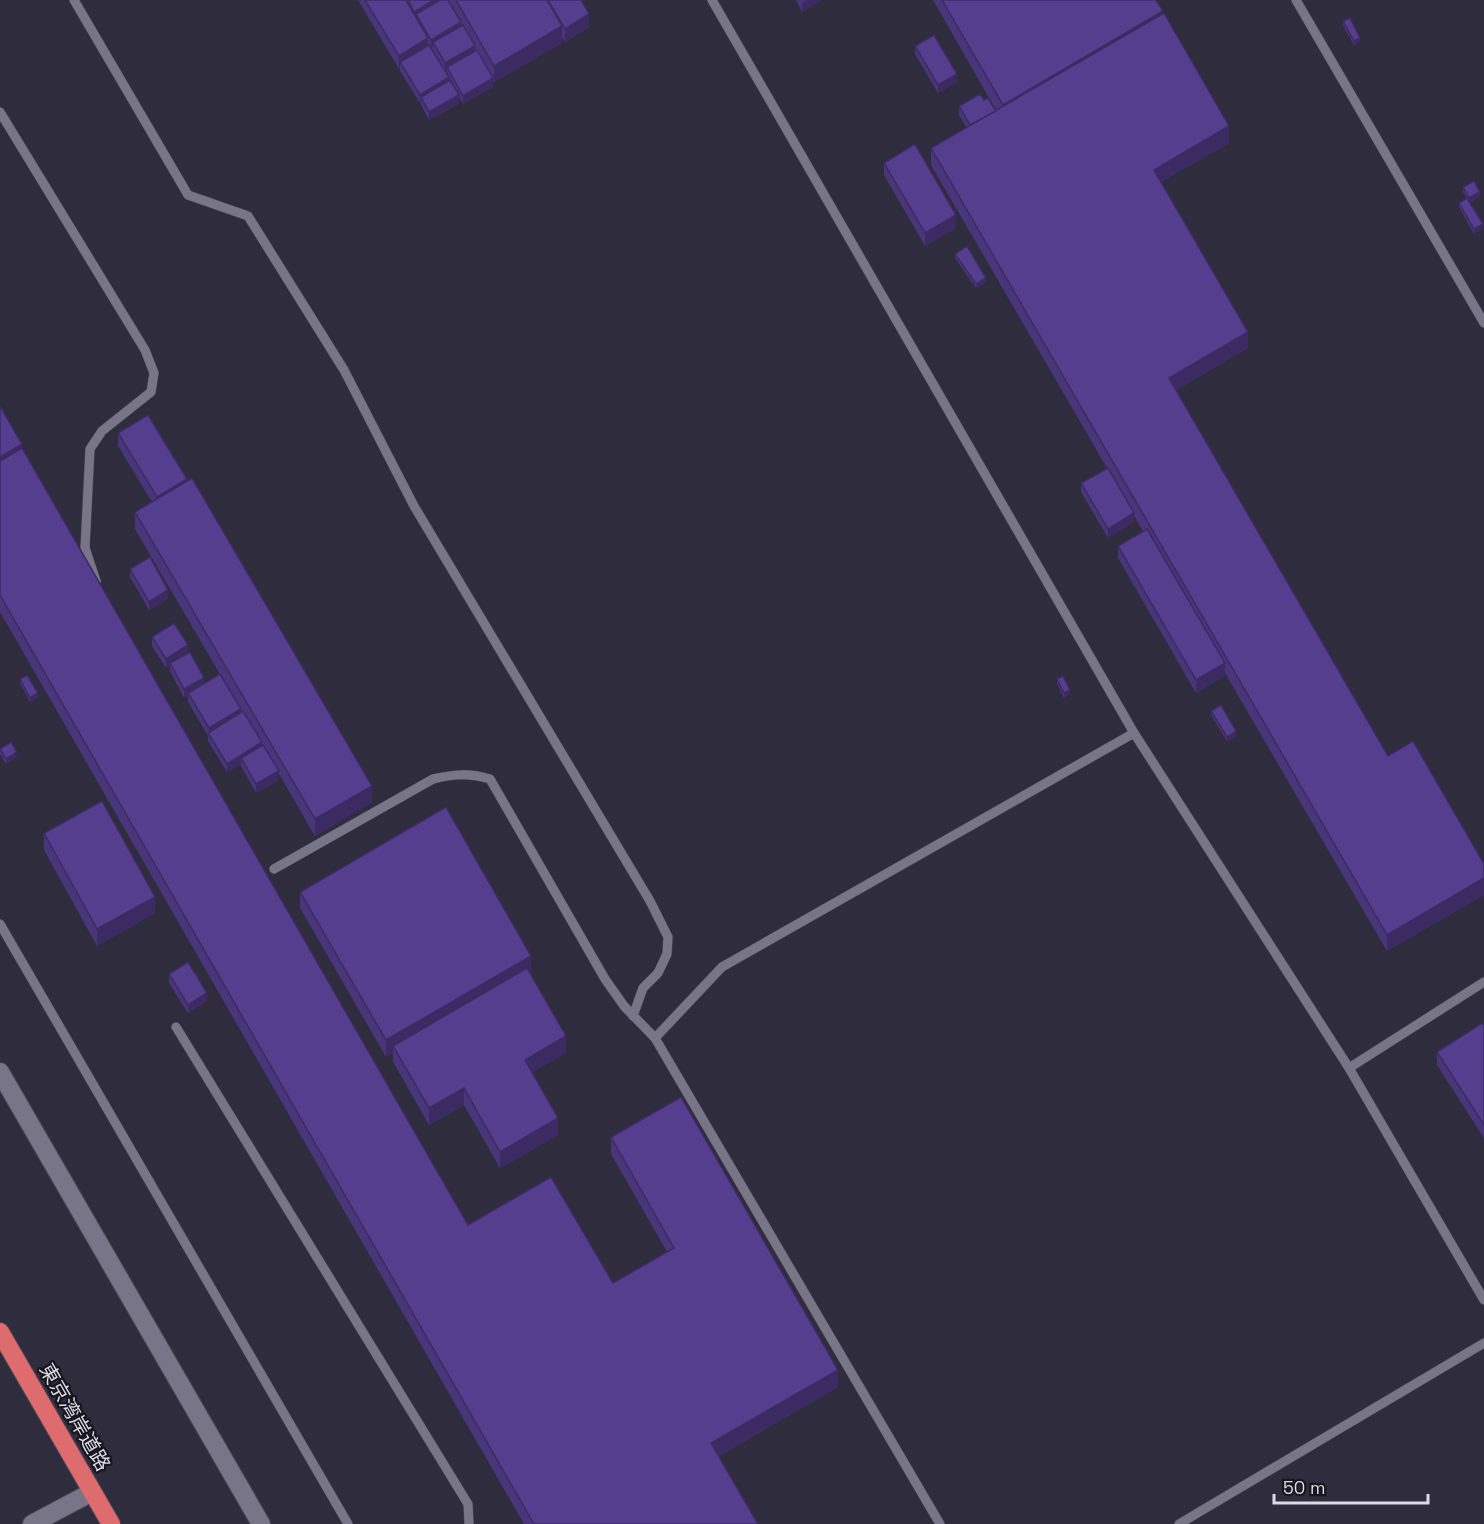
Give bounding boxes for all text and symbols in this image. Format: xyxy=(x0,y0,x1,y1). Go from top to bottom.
street label: 東京湾岸道路 xyxy=(34,1359,116,1475)
scale bar xyxy=(1274,1467,1428,1505)
text: 50 m xyxy=(1283,1476,1325,1499)

